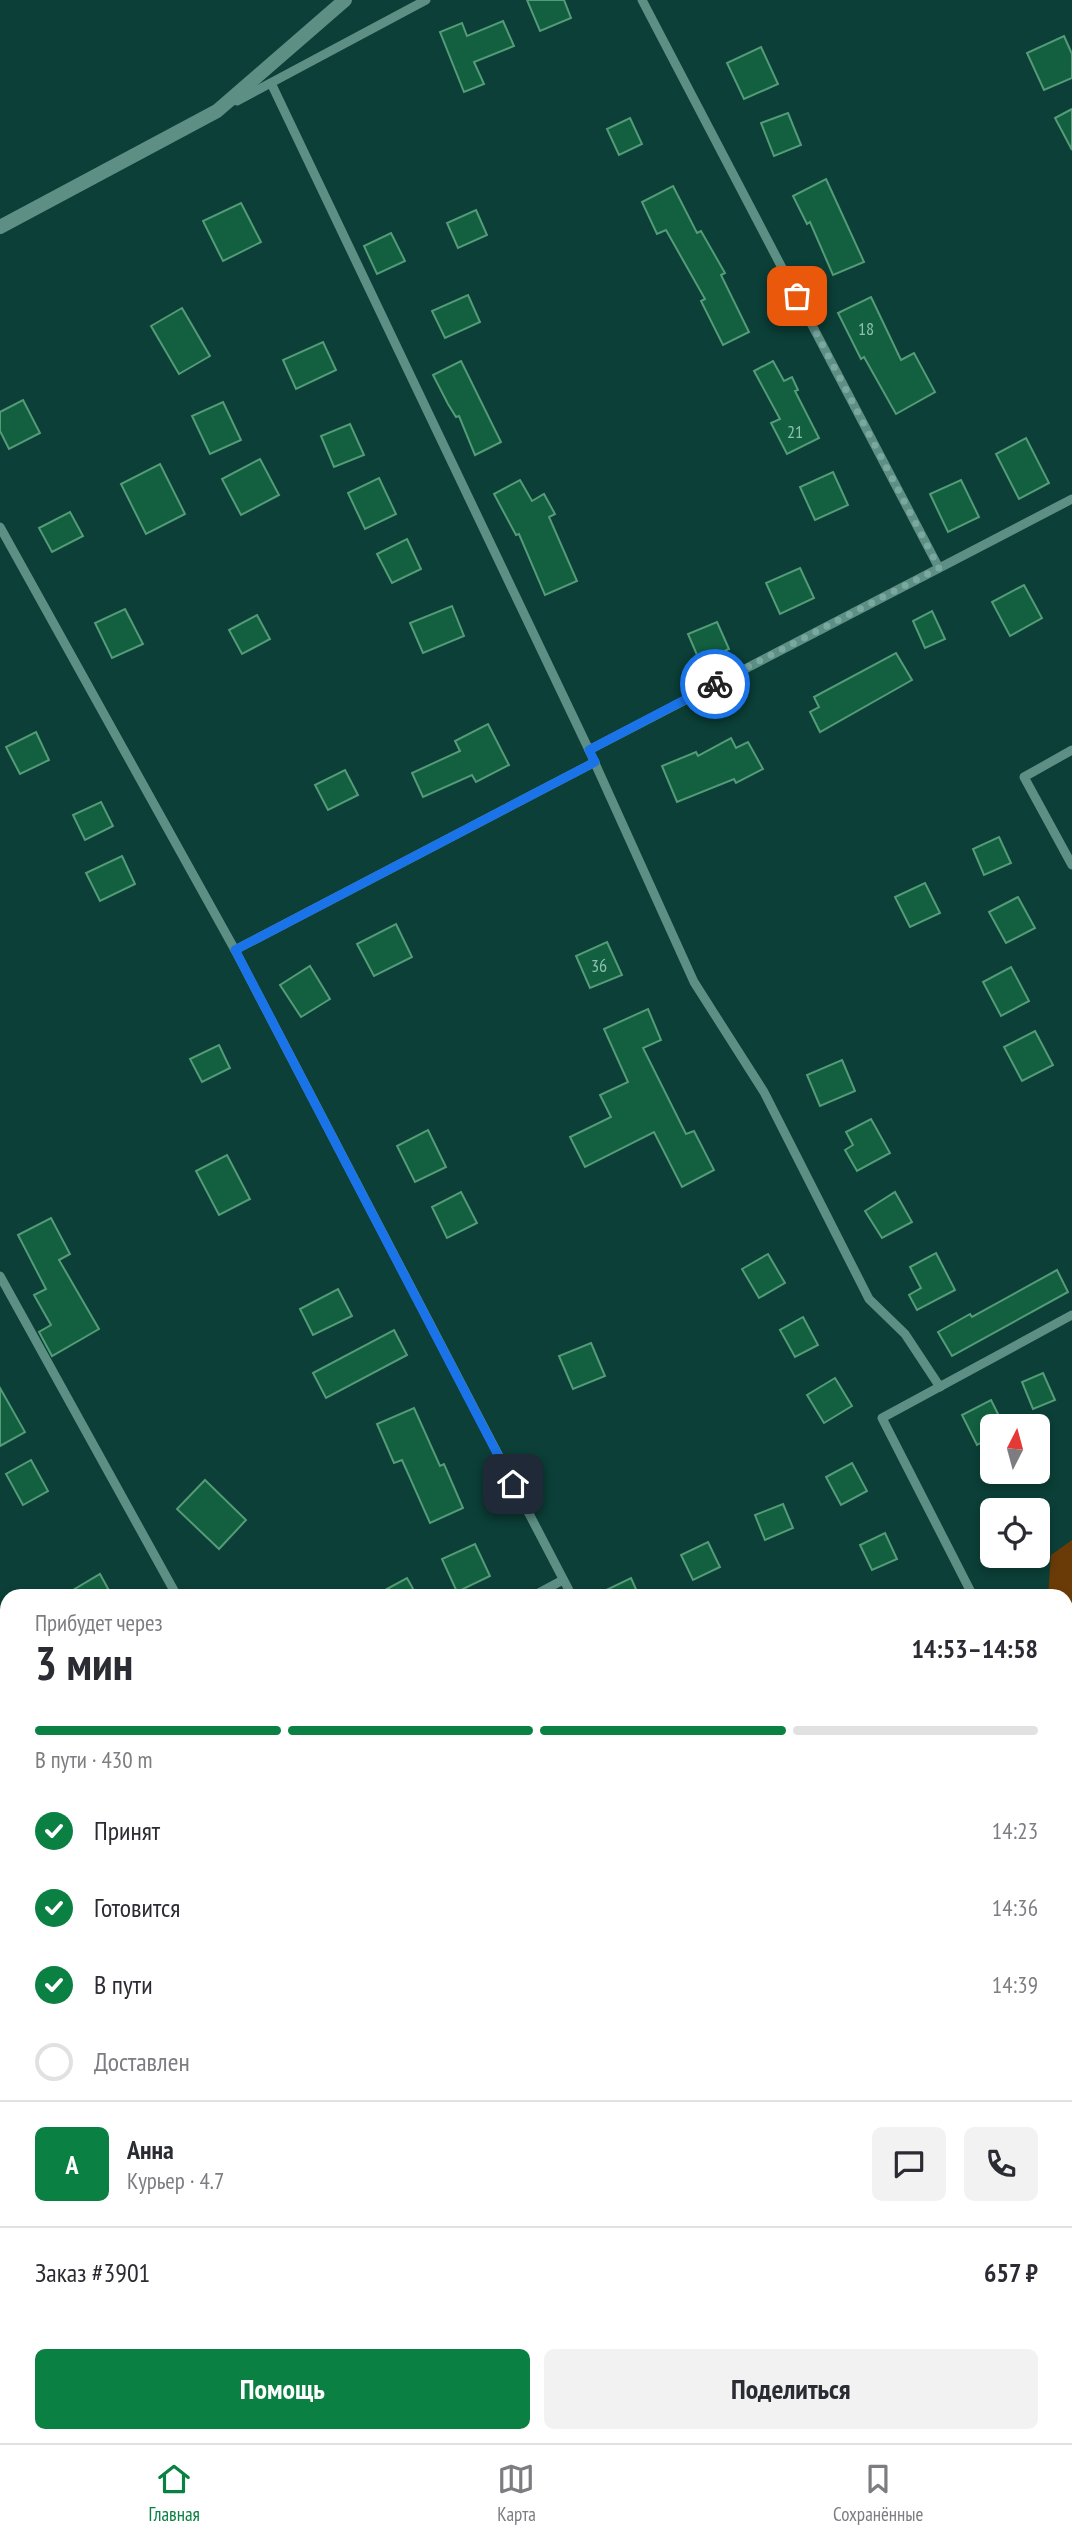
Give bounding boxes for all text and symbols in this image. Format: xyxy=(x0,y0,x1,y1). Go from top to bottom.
pin xyxy=(767,266,827,326)
icon: bag xyxy=(778,277,816,315)
house number: 18 xyxy=(858,317,874,340)
house number: 21 xyxy=(787,420,803,443)
courier xyxy=(680,649,750,719)
icon: bike xyxy=(696,665,734,703)
house number: 36 xyxy=(591,954,607,977)
north arrow xyxy=(980,1414,1050,1484)
map controls xyxy=(980,1414,1050,1568)
pin xyxy=(483,1454,543,1514)
icon: home xyxy=(494,1465,532,1503)
button: locate xyxy=(980,1498,1050,1568)
text: Прибудет через xyxy=(35,1608,163,1637)
text: 14:53–14:58 xyxy=(911,1632,1038,1665)
text: 3 мин xyxy=(35,1633,133,1693)
text: В пути · 430 m xyxy=(35,1745,152,1774)
icon: check xyxy=(35,1812,73,1850)
text: Принят xyxy=(94,1814,160,1847)
text: 14:23 xyxy=(992,1816,1038,1845)
icon: check xyxy=(35,1889,73,1927)
text: Готовится xyxy=(94,1891,180,1924)
text: 14:36 xyxy=(992,1893,1038,1922)
icon: check xyxy=(35,1966,73,2004)
text: В пути xyxy=(94,1968,153,2001)
text: 14:39 xyxy=(992,1970,1038,1999)
text: Доставлен xyxy=(94,2045,190,2078)
button: chat xyxy=(872,2127,946,2201)
button: phone xyxy=(964,2127,1038,2201)
text: Анна xyxy=(127,2133,174,2166)
text: А xyxy=(65,2148,79,2181)
text: Курьер · 4.7 xyxy=(127,2166,224,2195)
text: Заказ #3901 xyxy=(35,2256,150,2289)
text: 657 ₽ xyxy=(984,2256,1038,2289)
button: Помощь xyxy=(35,2349,530,2429)
button: Поделиться xyxy=(544,2349,1038,2429)
tab: Главная xyxy=(149,2460,200,2526)
tab: Карта xyxy=(497,2460,536,2526)
tab: Сохранённые xyxy=(833,2460,923,2526)

